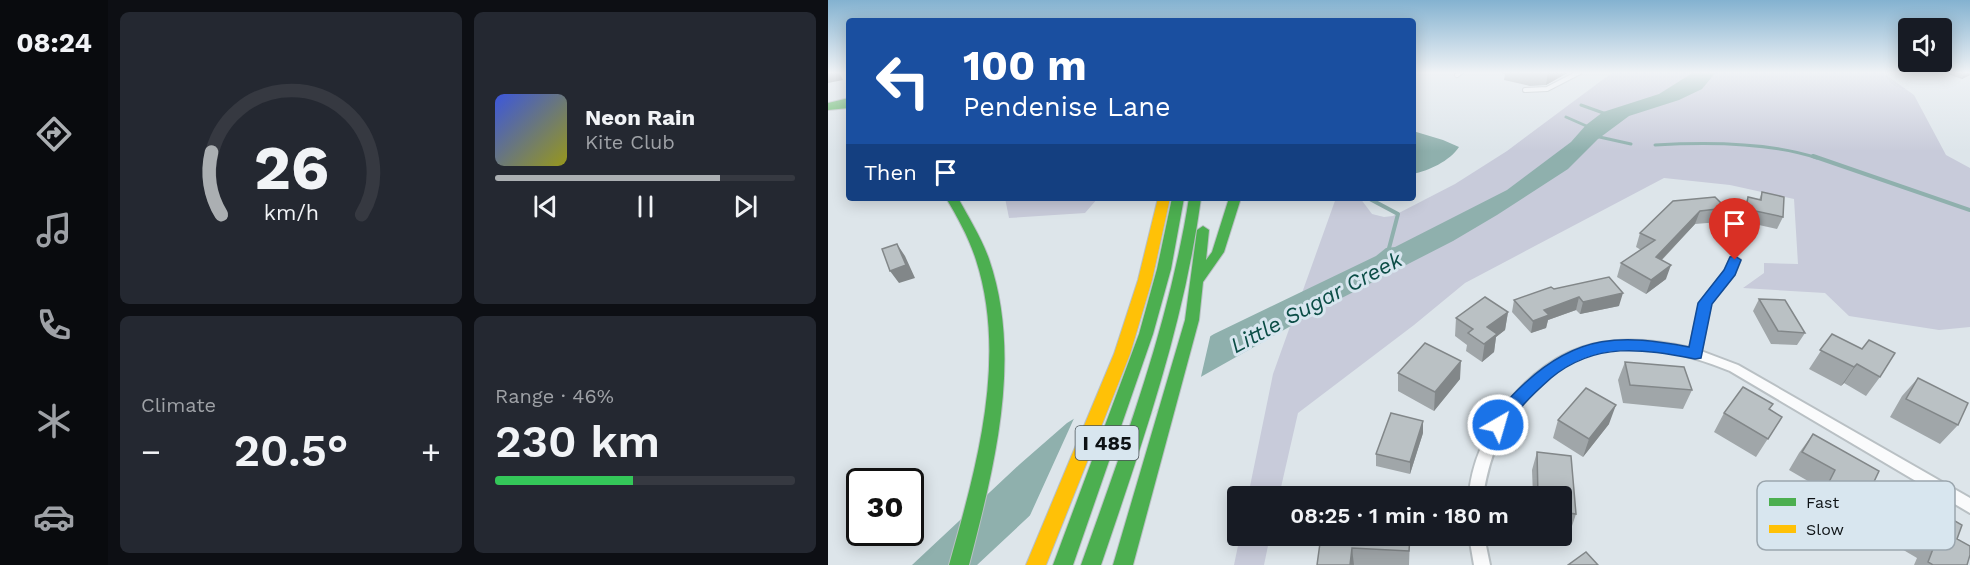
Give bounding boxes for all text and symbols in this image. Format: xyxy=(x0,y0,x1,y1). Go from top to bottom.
map controls xyxy=(1898,18,1952,72)
button: sound xyxy=(1898,18,1952,72)
text: 08:24 xyxy=(16,27,92,59)
text: 100 m xyxy=(963,41,1087,90)
icon: left xyxy=(864,42,942,120)
text: Pendenise Lane xyxy=(963,91,1171,123)
text: Neon Rain xyxy=(585,105,695,130)
icon: directions xyxy=(33,113,75,155)
text: Kite Club xyxy=(585,130,675,154)
text: 26 xyxy=(253,131,329,204)
icon: arrive xyxy=(929,156,962,189)
text: Then xyxy=(864,160,917,185)
icon: previous xyxy=(529,190,562,223)
icon: pause xyxy=(629,190,662,223)
icon: next xyxy=(729,190,762,223)
pin xyxy=(1709,198,1760,260)
text: km/h xyxy=(263,201,319,226)
icon: arrive xyxy=(1718,207,1751,240)
icon: music xyxy=(33,209,75,251)
water label: Little Sugar Creek xyxy=(1226,246,1407,358)
icon: phone xyxy=(33,304,75,346)
text: Range · 46% xyxy=(495,384,614,408)
text: Climate xyxy=(141,393,216,417)
position arrow xyxy=(1466,393,1530,457)
icon: climate xyxy=(33,400,75,442)
text: 230 km xyxy=(495,415,660,468)
text: 20.5° xyxy=(233,424,349,477)
road number: I 485 xyxy=(1076,426,1138,460)
text: − xyxy=(141,432,161,471)
text: + xyxy=(421,432,441,471)
speed limit sign: 30 xyxy=(846,468,924,546)
legend xyxy=(1757,481,1955,550)
text: Fast xyxy=(1806,493,1839,512)
icon: car xyxy=(33,496,75,538)
text: 08:25 · 1 min · 180 m xyxy=(1290,503,1509,528)
text: Slow xyxy=(1806,520,1844,539)

